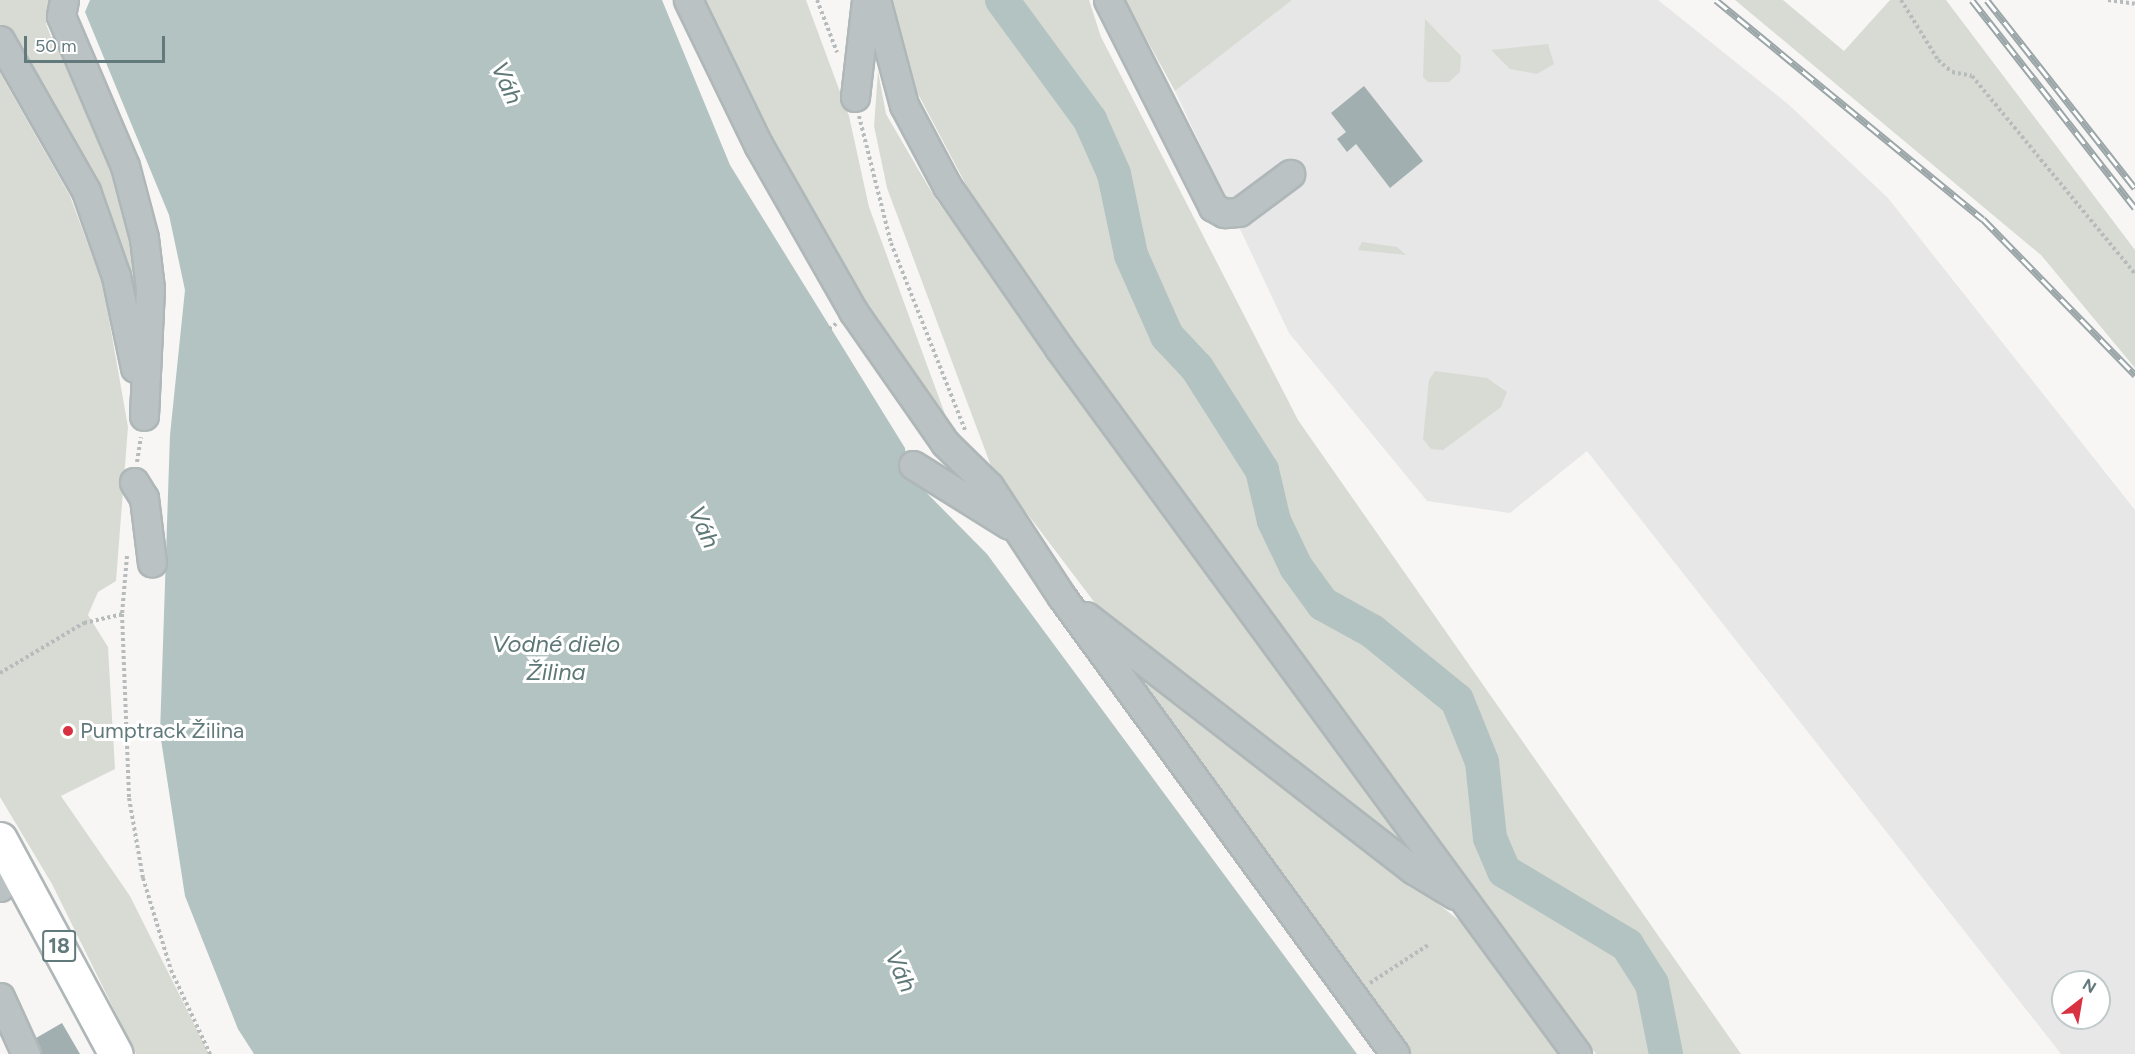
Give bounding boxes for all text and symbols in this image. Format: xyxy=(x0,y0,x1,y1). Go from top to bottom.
scale bar xyxy=(27,24,168,62)
text: 50 m xyxy=(35,35,77,57)
water label: Váh xyxy=(485,57,529,109)
water label: Váh xyxy=(682,501,726,553)
water label: Vodné dielo Žilina xyxy=(492,630,620,686)
place label: Pumptrack Žilina xyxy=(80,718,244,744)
marker: Pumptrack Žilina xyxy=(61,724,75,738)
road number: 18 xyxy=(41,928,77,964)
water label: Váh xyxy=(879,945,923,997)
north arrow xyxy=(2051,970,2111,1030)
text: N xyxy=(2079,975,2100,997)

